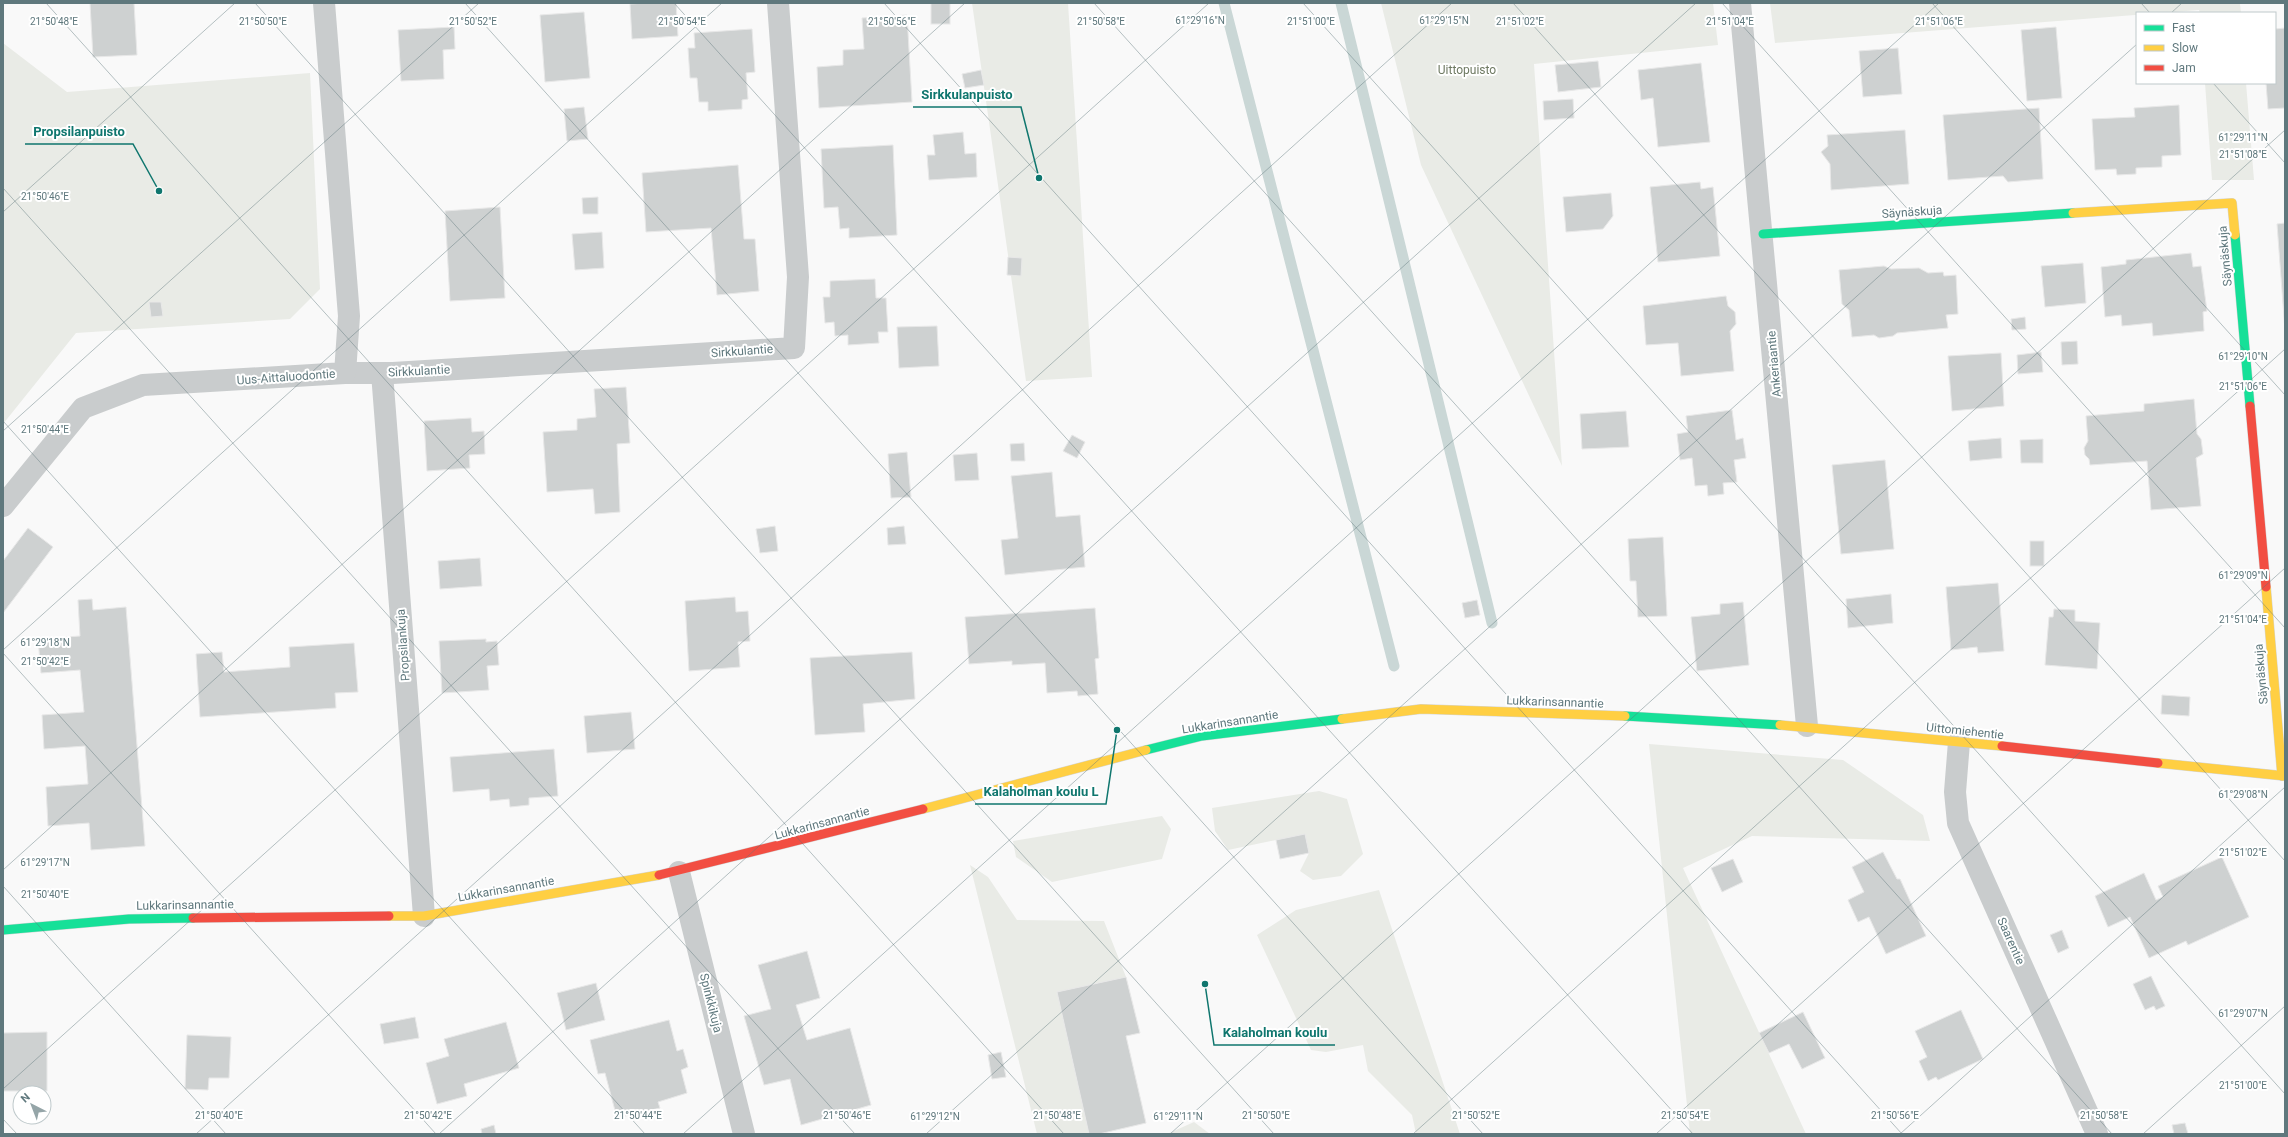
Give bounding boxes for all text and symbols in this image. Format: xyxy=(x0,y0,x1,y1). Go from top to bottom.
legend xyxy=(2136,12,2276,84)
text: 61°29'16"N xyxy=(1175,15,1225,26)
text: 61°29'15"N xyxy=(1419,15,1469,26)
text: 21°50'48"E xyxy=(30,16,78,27)
text: 21°50'50"E xyxy=(239,16,287,27)
text: 21°50'52"E xyxy=(449,16,497,27)
text: 21°50'54"E xyxy=(658,16,706,27)
text: 21°50'56"E xyxy=(868,16,916,27)
text: 21°50'58"E xyxy=(1077,16,1125,27)
text: 21°51'00"E xyxy=(1287,16,1335,27)
text: 21°51'02"E xyxy=(1496,16,1544,27)
text: 21°51'04"E xyxy=(1706,16,1754,27)
text: 21°51'06"E xyxy=(1915,16,1963,27)
text: Fast xyxy=(2172,21,2195,35)
text: Slow xyxy=(2172,41,2198,55)
text: Jam xyxy=(2172,61,2196,75)
park label: Uittopuisto xyxy=(1438,63,1496,77)
callout: Sirkkulanpuisto xyxy=(913,82,1021,107)
text: Sirkkulanpuisto xyxy=(921,87,1013,102)
callout: Propsilanpuisto xyxy=(25,119,133,144)
text: Propsilanpuisto xyxy=(33,124,125,139)
text: 61°29'11"N xyxy=(2218,132,2268,143)
text: 21°51'08"E xyxy=(2219,149,2267,160)
text: 21°50'46"E xyxy=(21,191,69,202)
street label: Säynäskuja xyxy=(1881,203,1943,221)
street label: Säynäskuja xyxy=(2215,225,2235,287)
street label: Ankeriaantie xyxy=(1764,330,1784,398)
street label: Sirkkulantie xyxy=(711,342,773,360)
text: 61°29'10"N xyxy=(2218,351,2268,362)
street label: Sirkkulantie xyxy=(388,362,450,380)
street label: Uus-Aittaluodontie xyxy=(236,367,336,387)
text: 21°51'06"E xyxy=(2219,381,2267,392)
text: 21°50'44"E xyxy=(21,424,69,435)
text: 61°29'09"N xyxy=(2218,570,2268,581)
street label: Propsilankuja xyxy=(393,608,413,682)
text: 21°51'04"E xyxy=(2219,614,2267,625)
text: 61°29'18"N xyxy=(20,637,70,648)
street label: Säynäskuja xyxy=(2251,643,2271,705)
text: 21°50'42"E xyxy=(21,656,69,667)
street label: Lukkarinsannantie xyxy=(1506,693,1604,711)
street label: Lukkarinsannantie xyxy=(1181,707,1279,737)
street label: Uittomiehentie xyxy=(1926,720,2004,742)
callout: Kalaholman koulu L xyxy=(975,779,1106,804)
text: Kalaholman koulu L xyxy=(984,784,1098,799)
text: 61°29'08"N xyxy=(2218,789,2268,800)
street label: Lukkarinsannantie xyxy=(773,804,871,842)
text: 21°51'02"E xyxy=(2219,847,2267,858)
text: 61°29'17"N xyxy=(20,857,70,868)
street label: Lukkarinsannantie xyxy=(457,874,555,904)
text: 21°50'40"E xyxy=(21,889,69,900)
street label: Lukkarinsannantie xyxy=(136,897,234,913)
street label: Saarentie xyxy=(1994,915,2028,967)
street label: Spinkkikuja xyxy=(697,972,725,1034)
text: 61°29'07"N xyxy=(2218,1008,2268,1019)
callout: Kalaholman koulu xyxy=(1214,1020,1335,1045)
text: Kalaholman koulu xyxy=(1223,1025,1327,1040)
text: 21°51'00"E xyxy=(2219,1080,2267,1091)
north arrow xyxy=(12,1085,52,1125)
text: N xyxy=(18,1090,33,1105)
text: 21°50'40"E xyxy=(195,1110,243,1121)
text: 21°50'42"E xyxy=(404,1110,452,1121)
text: 21°50'44"E xyxy=(614,1110,662,1121)
text: 21°50'46"E xyxy=(823,1110,871,1121)
text: 21°50'48"E xyxy=(1033,1110,1081,1121)
text: 21°50'50"E xyxy=(1242,1110,1290,1121)
text: 21°50'52"E xyxy=(1452,1110,1500,1121)
text: 21°50'54"E xyxy=(1661,1110,1709,1121)
text: 21°50'56"E xyxy=(1871,1110,1919,1121)
text: 21°50'58"E xyxy=(2080,1110,2128,1121)
text: 61°29'12"N xyxy=(910,1111,960,1122)
text: 61°29'11"N xyxy=(1153,1111,1203,1122)

